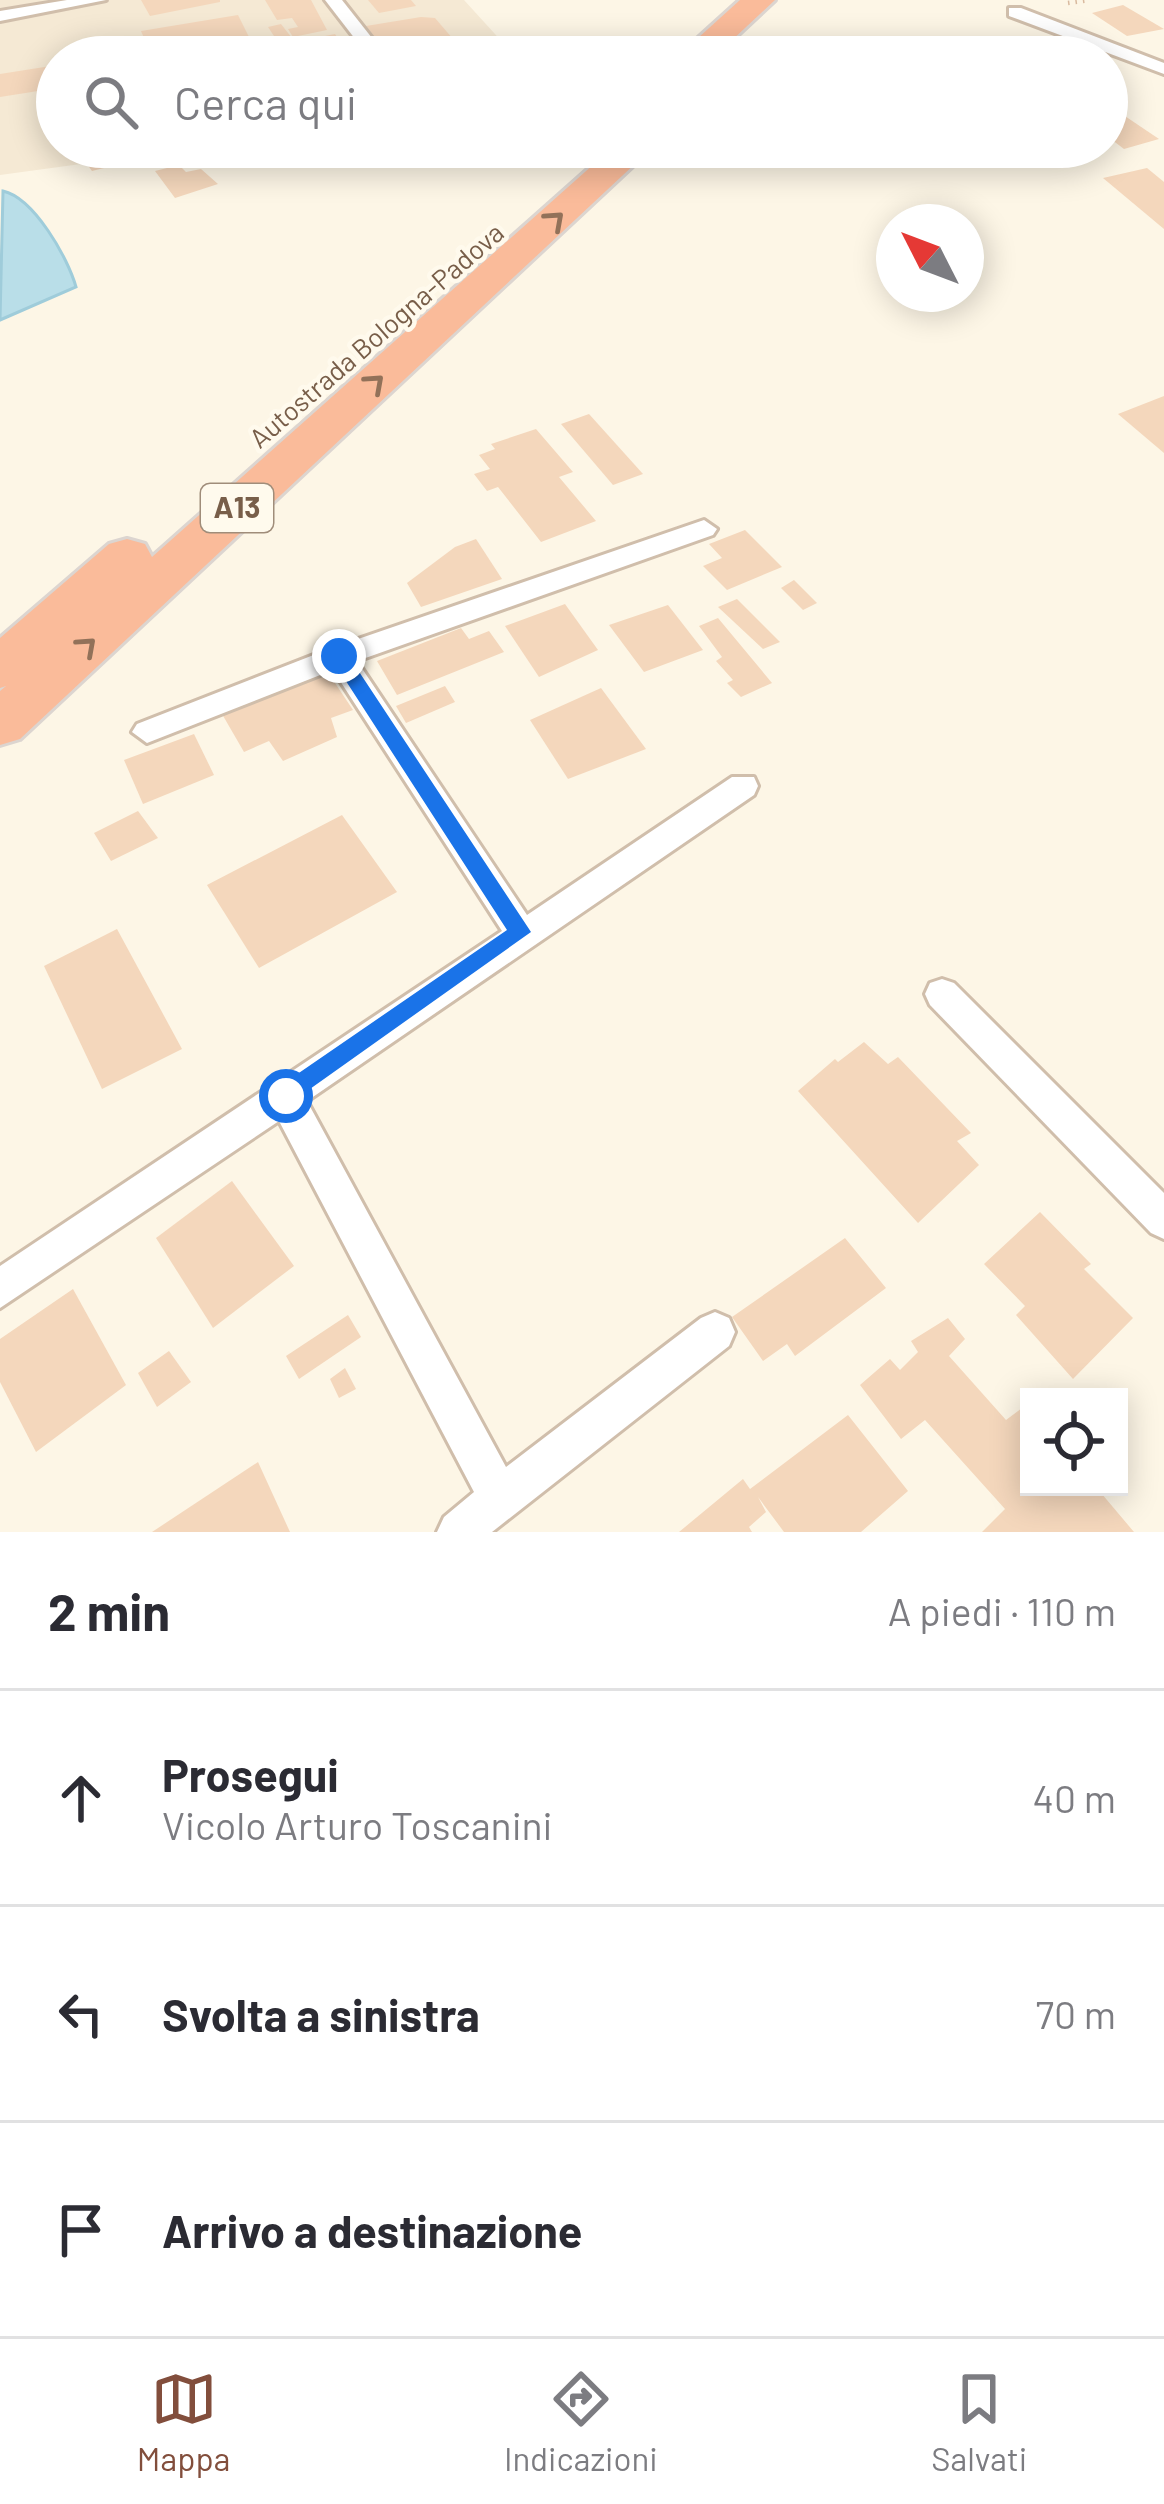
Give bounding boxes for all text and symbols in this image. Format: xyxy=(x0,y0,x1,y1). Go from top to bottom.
search box xyxy=(36,36,1128,168)
icon: search xyxy=(78,69,144,135)
text: Cerca qui xyxy=(174,75,357,129)
north arrow xyxy=(876,204,984,312)
one-way arrow xyxy=(541,213,562,234)
street label: Autostrada Bologna-Padova xyxy=(242,215,509,454)
one-way arrow xyxy=(361,376,383,397)
road number: A13 xyxy=(201,484,273,532)
route end xyxy=(312,629,366,683)
one-way arrow xyxy=(73,638,94,660)
route start xyxy=(259,1069,313,1123)
map controls xyxy=(1020,1388,1128,1496)
button: locate xyxy=(1020,1388,1128,1496)
text: 2 min xyxy=(48,1580,170,1641)
text: A piedi · 110 m xyxy=(888,1587,1116,1634)
text: Prosegui xyxy=(162,1747,339,1801)
icon: ahead xyxy=(48,1765,114,1831)
text: 40 m xyxy=(1032,1774,1116,1821)
text: Vicolo Arturo Toscanini xyxy=(162,1801,553,1848)
icon: left xyxy=(48,1981,114,2047)
text: Svolta a sinistra xyxy=(162,1987,480,2041)
text: 70 m xyxy=(1035,1990,1116,2037)
icon: arrive xyxy=(48,2197,114,2263)
text: Arrivo a destinazione xyxy=(162,2203,582,2257)
tab: Mappa xyxy=(137,2366,230,2478)
tab: Indicazioni xyxy=(504,2366,658,2478)
tab: Salvati xyxy=(931,2366,1027,2478)

